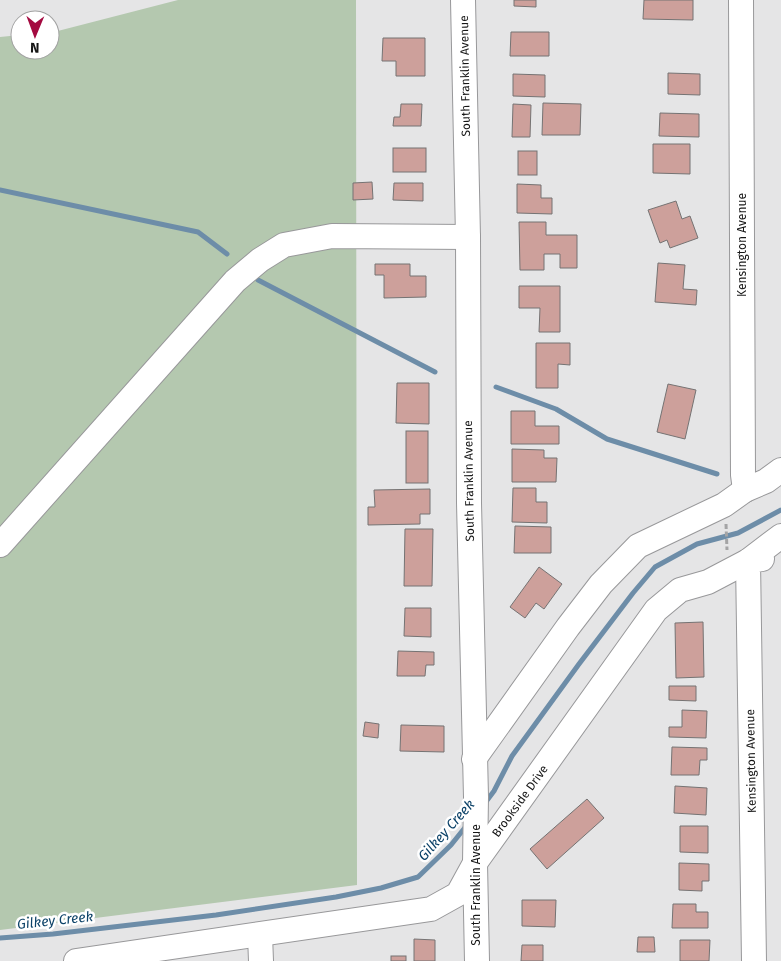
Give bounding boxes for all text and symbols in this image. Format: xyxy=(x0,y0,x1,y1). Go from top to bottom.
north arrow xyxy=(10,10,60,60)
street label: South Franklin Avenue xyxy=(457,15,473,137)
text: N xyxy=(30,39,40,56)
street label: Kensington Avenue xyxy=(735,193,749,297)
street label: South Franklin Avenue xyxy=(461,420,477,542)
street label: Kensington Avenue xyxy=(743,709,759,813)
street label: Brookside Drive xyxy=(489,762,551,840)
water label: Gilkey Creek xyxy=(414,796,479,864)
street label: South Franklin Avenue xyxy=(469,824,483,946)
water label: Gilkey Creek xyxy=(16,908,94,933)

